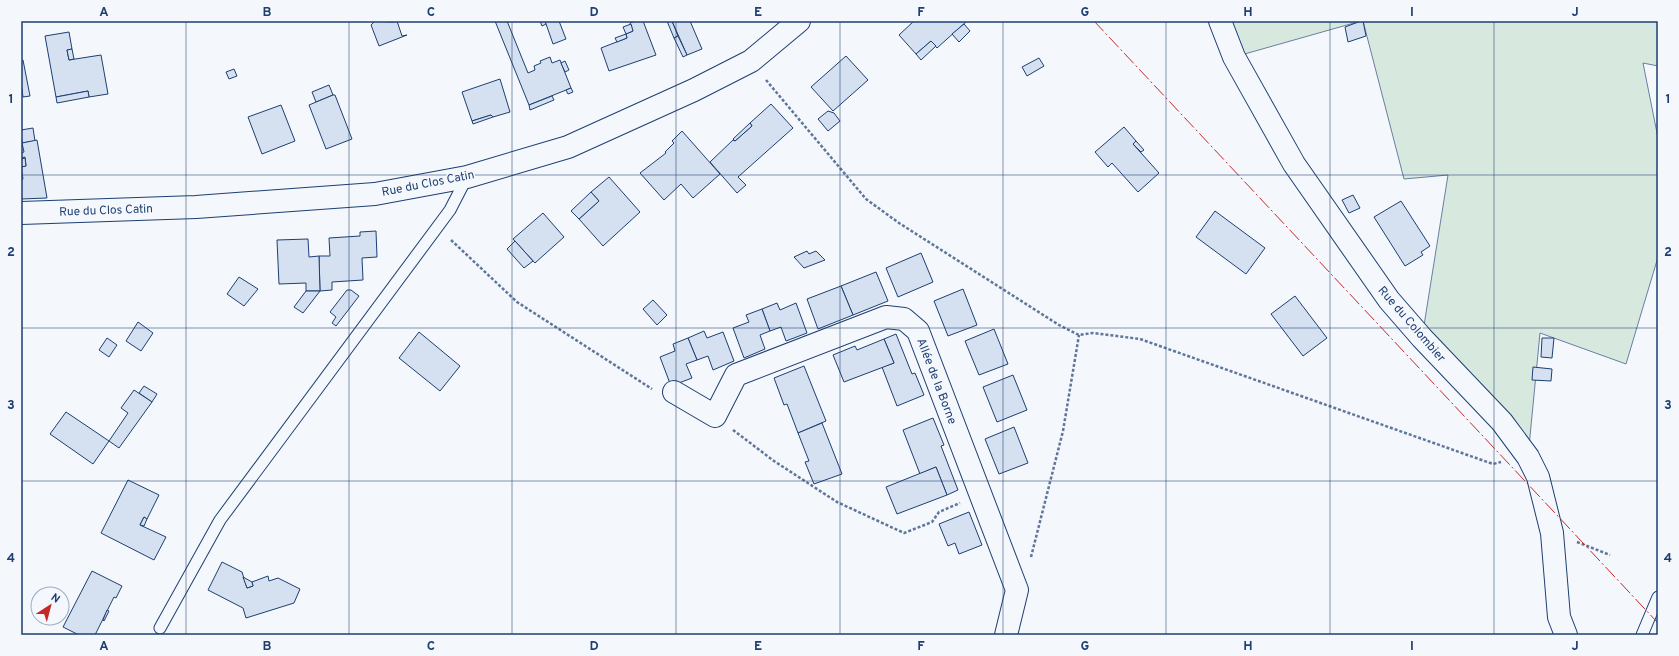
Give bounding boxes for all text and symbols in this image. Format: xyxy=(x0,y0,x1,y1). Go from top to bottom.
text: A xyxy=(99,5,109,21)
text: B xyxy=(263,5,272,21)
text: C xyxy=(427,5,435,21)
text: D xyxy=(589,5,599,21)
text: E xyxy=(754,5,762,21)
text: F xyxy=(917,5,925,21)
text: G xyxy=(1081,5,1090,21)
text: H xyxy=(1243,5,1253,21)
text: I xyxy=(1410,5,1414,21)
text: J xyxy=(1571,5,1579,21)
text: 1 xyxy=(8,92,14,108)
text: 1 xyxy=(1665,92,1671,108)
street label: Rue du Clos Catin xyxy=(381,167,476,201)
street label: Rue du Clos Catin xyxy=(59,201,153,221)
text: 2 xyxy=(7,245,15,261)
text: 2 xyxy=(1664,245,1672,261)
street label: Rue du Colombier xyxy=(1374,283,1449,366)
street label: Allée de la Borne xyxy=(912,336,960,427)
text: 3 xyxy=(7,398,15,414)
text: 3 xyxy=(1664,398,1672,414)
text: 4 xyxy=(7,551,15,567)
text: 4 xyxy=(1664,551,1672,567)
north arrow xyxy=(30,586,70,626)
text: N xyxy=(48,591,63,607)
text: A xyxy=(99,639,109,655)
text: B xyxy=(263,639,272,655)
text: C xyxy=(427,639,435,655)
text: D xyxy=(589,639,599,655)
text: E xyxy=(754,639,762,655)
text: F xyxy=(917,639,925,655)
text: G xyxy=(1081,639,1090,655)
text: H xyxy=(1243,639,1253,655)
text: I xyxy=(1410,639,1414,655)
text: J xyxy=(1571,639,1579,655)

